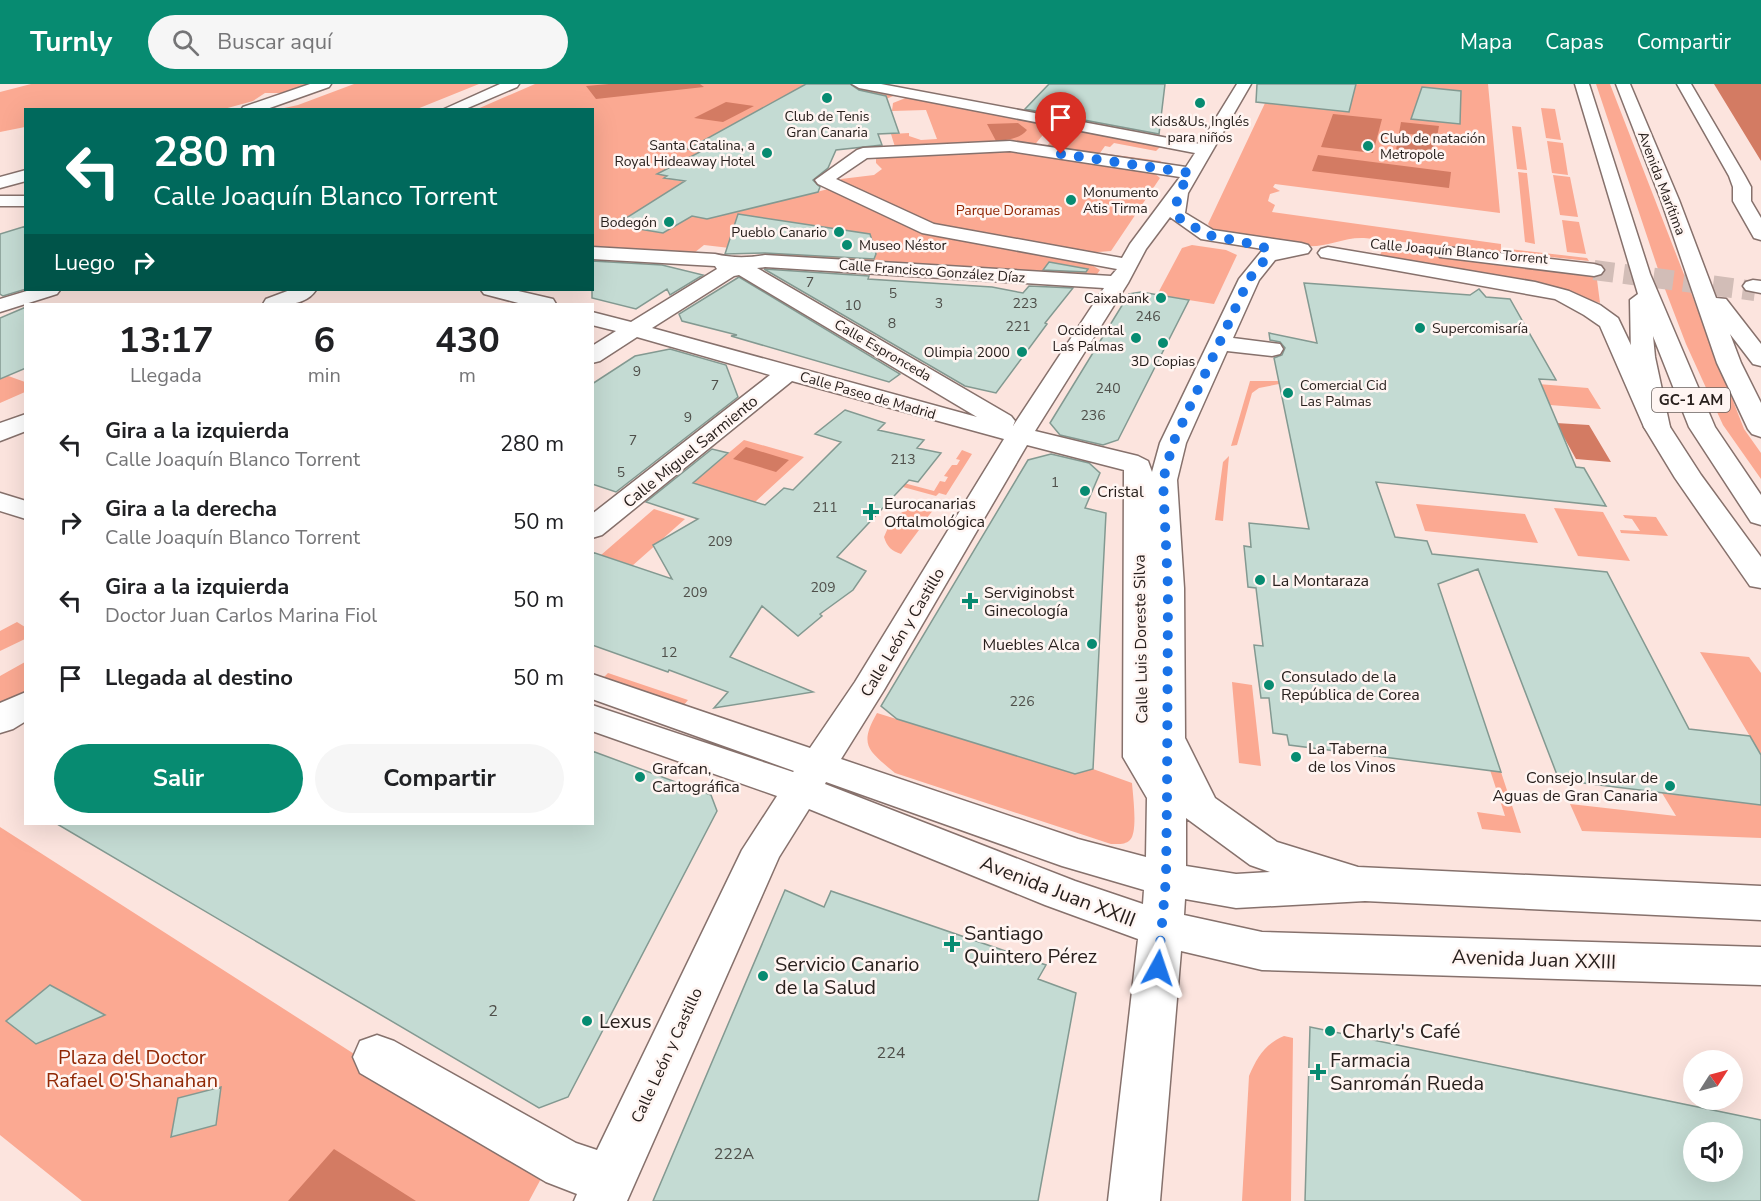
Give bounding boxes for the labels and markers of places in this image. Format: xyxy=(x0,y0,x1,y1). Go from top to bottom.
marker: Club de Tenis Gran Canaria xyxy=(820,91,834,105)
pin xyxy=(1035,92,1086,154)
marker: Kids&Us, Inglés para niños xyxy=(1193,96,1207,110)
place label: Club de Tenis Gran Canaria xyxy=(784,107,870,142)
place label: Kids&Us, Inglés para niños xyxy=(1151,112,1249,147)
place label: Club de natación Metropole xyxy=(1380,129,1486,164)
place label: Santa Catalina, a Royal Hideaway Hotel xyxy=(614,136,756,171)
marker: Club de natación Metropole xyxy=(1361,139,1375,153)
marker: Santa Catalina, a Royal Hideaway Hotel xyxy=(760,146,774,160)
place label: Monumento Atis Tirma xyxy=(1083,183,1159,218)
marker: Monumento Atis Tirma xyxy=(1064,193,1078,207)
place label: Bodegón xyxy=(600,213,657,232)
marker: Bodegón xyxy=(662,215,676,229)
place label: Pueblo Canario xyxy=(731,223,827,242)
marker: Pueblo Canario xyxy=(832,225,846,239)
place label: Museo Néstor xyxy=(859,236,947,255)
marker: Museo Néstor xyxy=(840,238,854,252)
place label: Caixabank xyxy=(1084,289,1150,308)
marker: Caixabank xyxy=(1154,291,1168,305)
place label: Supercomisaría xyxy=(1432,319,1528,338)
place label: Occidental Las Palmas xyxy=(1052,321,1125,356)
marker: Supercomisaría xyxy=(1413,321,1427,335)
marker: Occidental Las Palmas xyxy=(1129,331,1143,345)
marker: 3D Copias xyxy=(1156,336,1170,350)
place label: Olimpia 2000 xyxy=(924,343,1010,362)
marker: Olimpia 2000 xyxy=(1015,345,1029,359)
place label: 3D Copias xyxy=(1131,352,1196,371)
place label: Comercial Cid Las Palmas xyxy=(1300,376,1387,411)
marker: Comercial Cid Las Palmas xyxy=(1281,386,1295,400)
place label: Cristal xyxy=(1097,481,1144,503)
marker: Cristal xyxy=(1078,484,1092,498)
place label: Eurocanarias Oftalmológica xyxy=(884,493,985,533)
marker: Eurocanarias Oftalmológica xyxy=(862,503,880,521)
place label: La Montaraza xyxy=(1272,570,1369,592)
marker: La Montaraza xyxy=(1253,573,1267,587)
place label: Serviginobst Ginecología xyxy=(984,582,1075,622)
marker: Serviginobst Ginecología xyxy=(961,592,979,610)
place label: Muebles Alca xyxy=(982,634,1080,656)
marker: Muebles Alca xyxy=(1085,637,1099,651)
place label: Consulado de la República de Corea xyxy=(1281,666,1420,706)
marker: Consulado de la República de Corea xyxy=(1262,678,1276,692)
place label: La Taberna de los Vinos xyxy=(1308,738,1396,778)
marker: La Taberna de los Vinos xyxy=(1289,750,1303,764)
place label: Grafcan, Cartográfica xyxy=(652,758,740,798)
place label: Consejo Insular de Aguas de Gran Canaria xyxy=(1492,767,1658,807)
marker: Grafcan, Cartográfica xyxy=(633,770,647,784)
marker: Consejo Insular de Aguas de Gran Canaria xyxy=(1663,779,1677,793)
place label: Santiago Quintero Pérez xyxy=(964,920,1097,970)
marker: Santiago Quintero Pérez xyxy=(945,937,959,951)
place label: Servicio Canario de la Salud xyxy=(775,951,919,1001)
marker: Servicio Canario de la Salud xyxy=(756,969,770,983)
place label: Lexus xyxy=(599,1008,652,1035)
marker: Lexus xyxy=(580,1014,594,1028)
place label: Charly's Café xyxy=(1342,1018,1460,1045)
marker: Charly's Café xyxy=(1323,1024,1337,1038)
place label: Farmacia Sanromán Rueda xyxy=(1330,1047,1484,1097)
marker: Farmacia Sanromán Rueda xyxy=(1311,1065,1325,1079)

